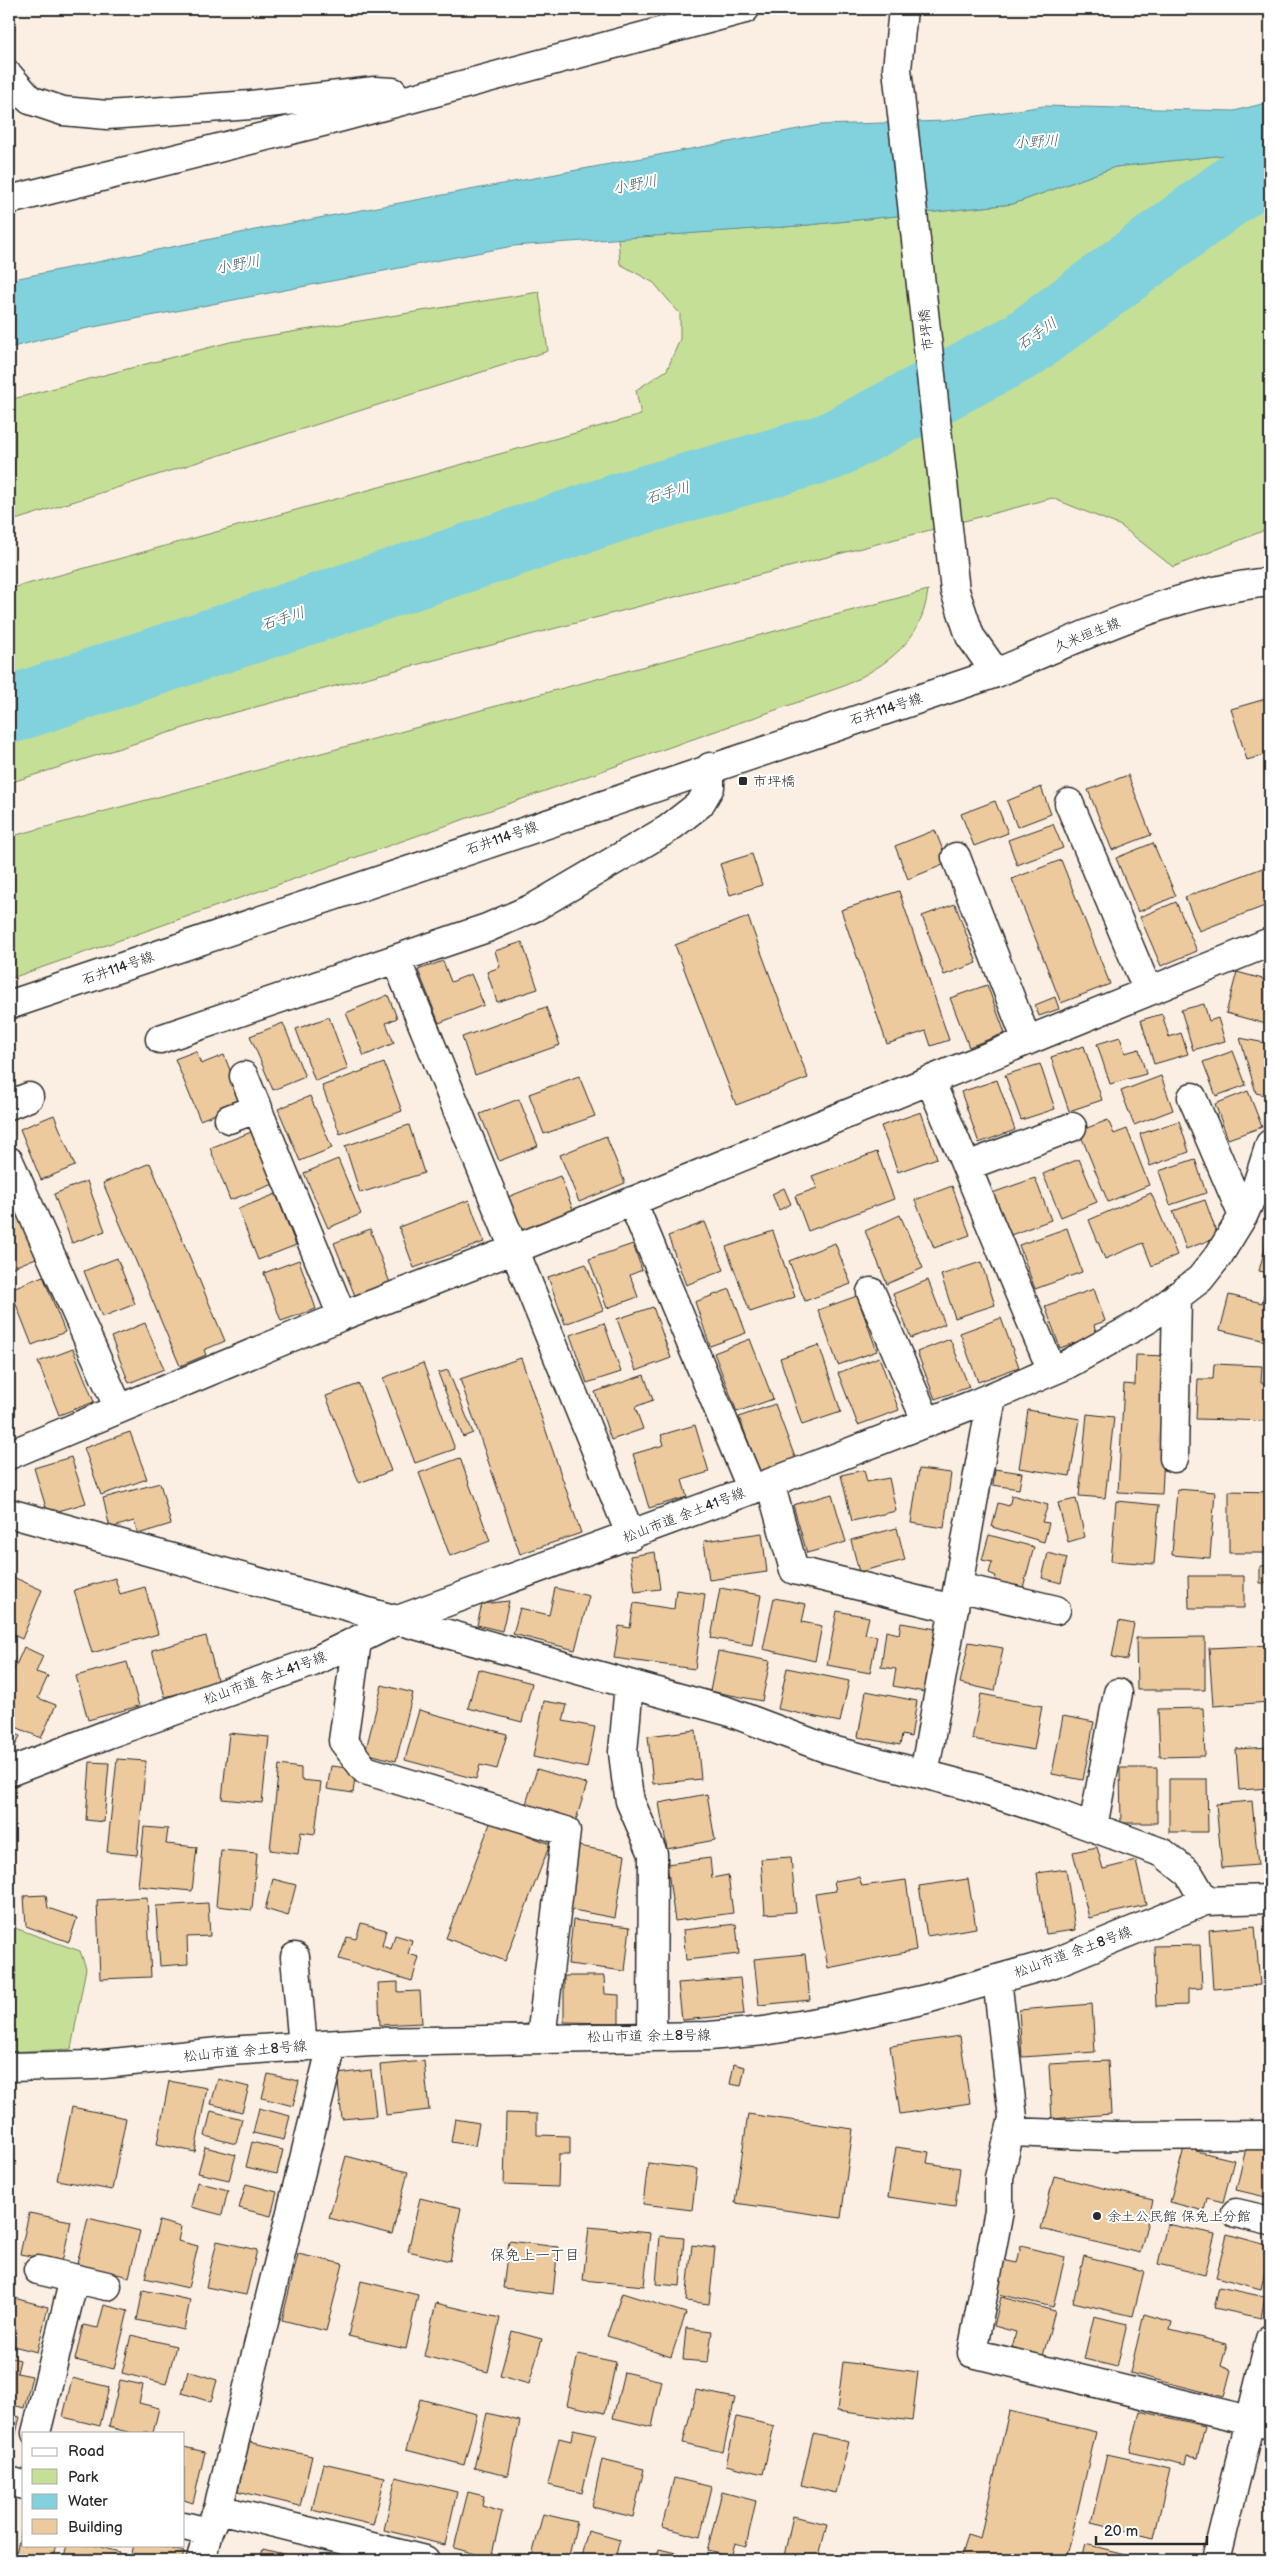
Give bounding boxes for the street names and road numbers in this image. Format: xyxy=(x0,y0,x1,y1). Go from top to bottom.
street label: 市坪橋 xyxy=(915,308,937,352)
street label: 久米垣生線 xyxy=(1051,614,1123,656)
street label: 石井114号線 xyxy=(848,689,924,729)
street label: 石井114号線 xyxy=(464,818,540,858)
street label: 石井114号線 xyxy=(80,948,156,988)
street label: 松山市道 余土41号線 xyxy=(620,1484,748,1546)
street label: 松山市道 余土41号線 xyxy=(201,1648,329,1708)
street label: 松山市道 余土8号線 xyxy=(1012,1923,1134,1981)
street label: 松山市道 余土8号線 xyxy=(587,2026,711,2046)
street label: 松山市道 余土8号線 xyxy=(183,2037,307,2065)

